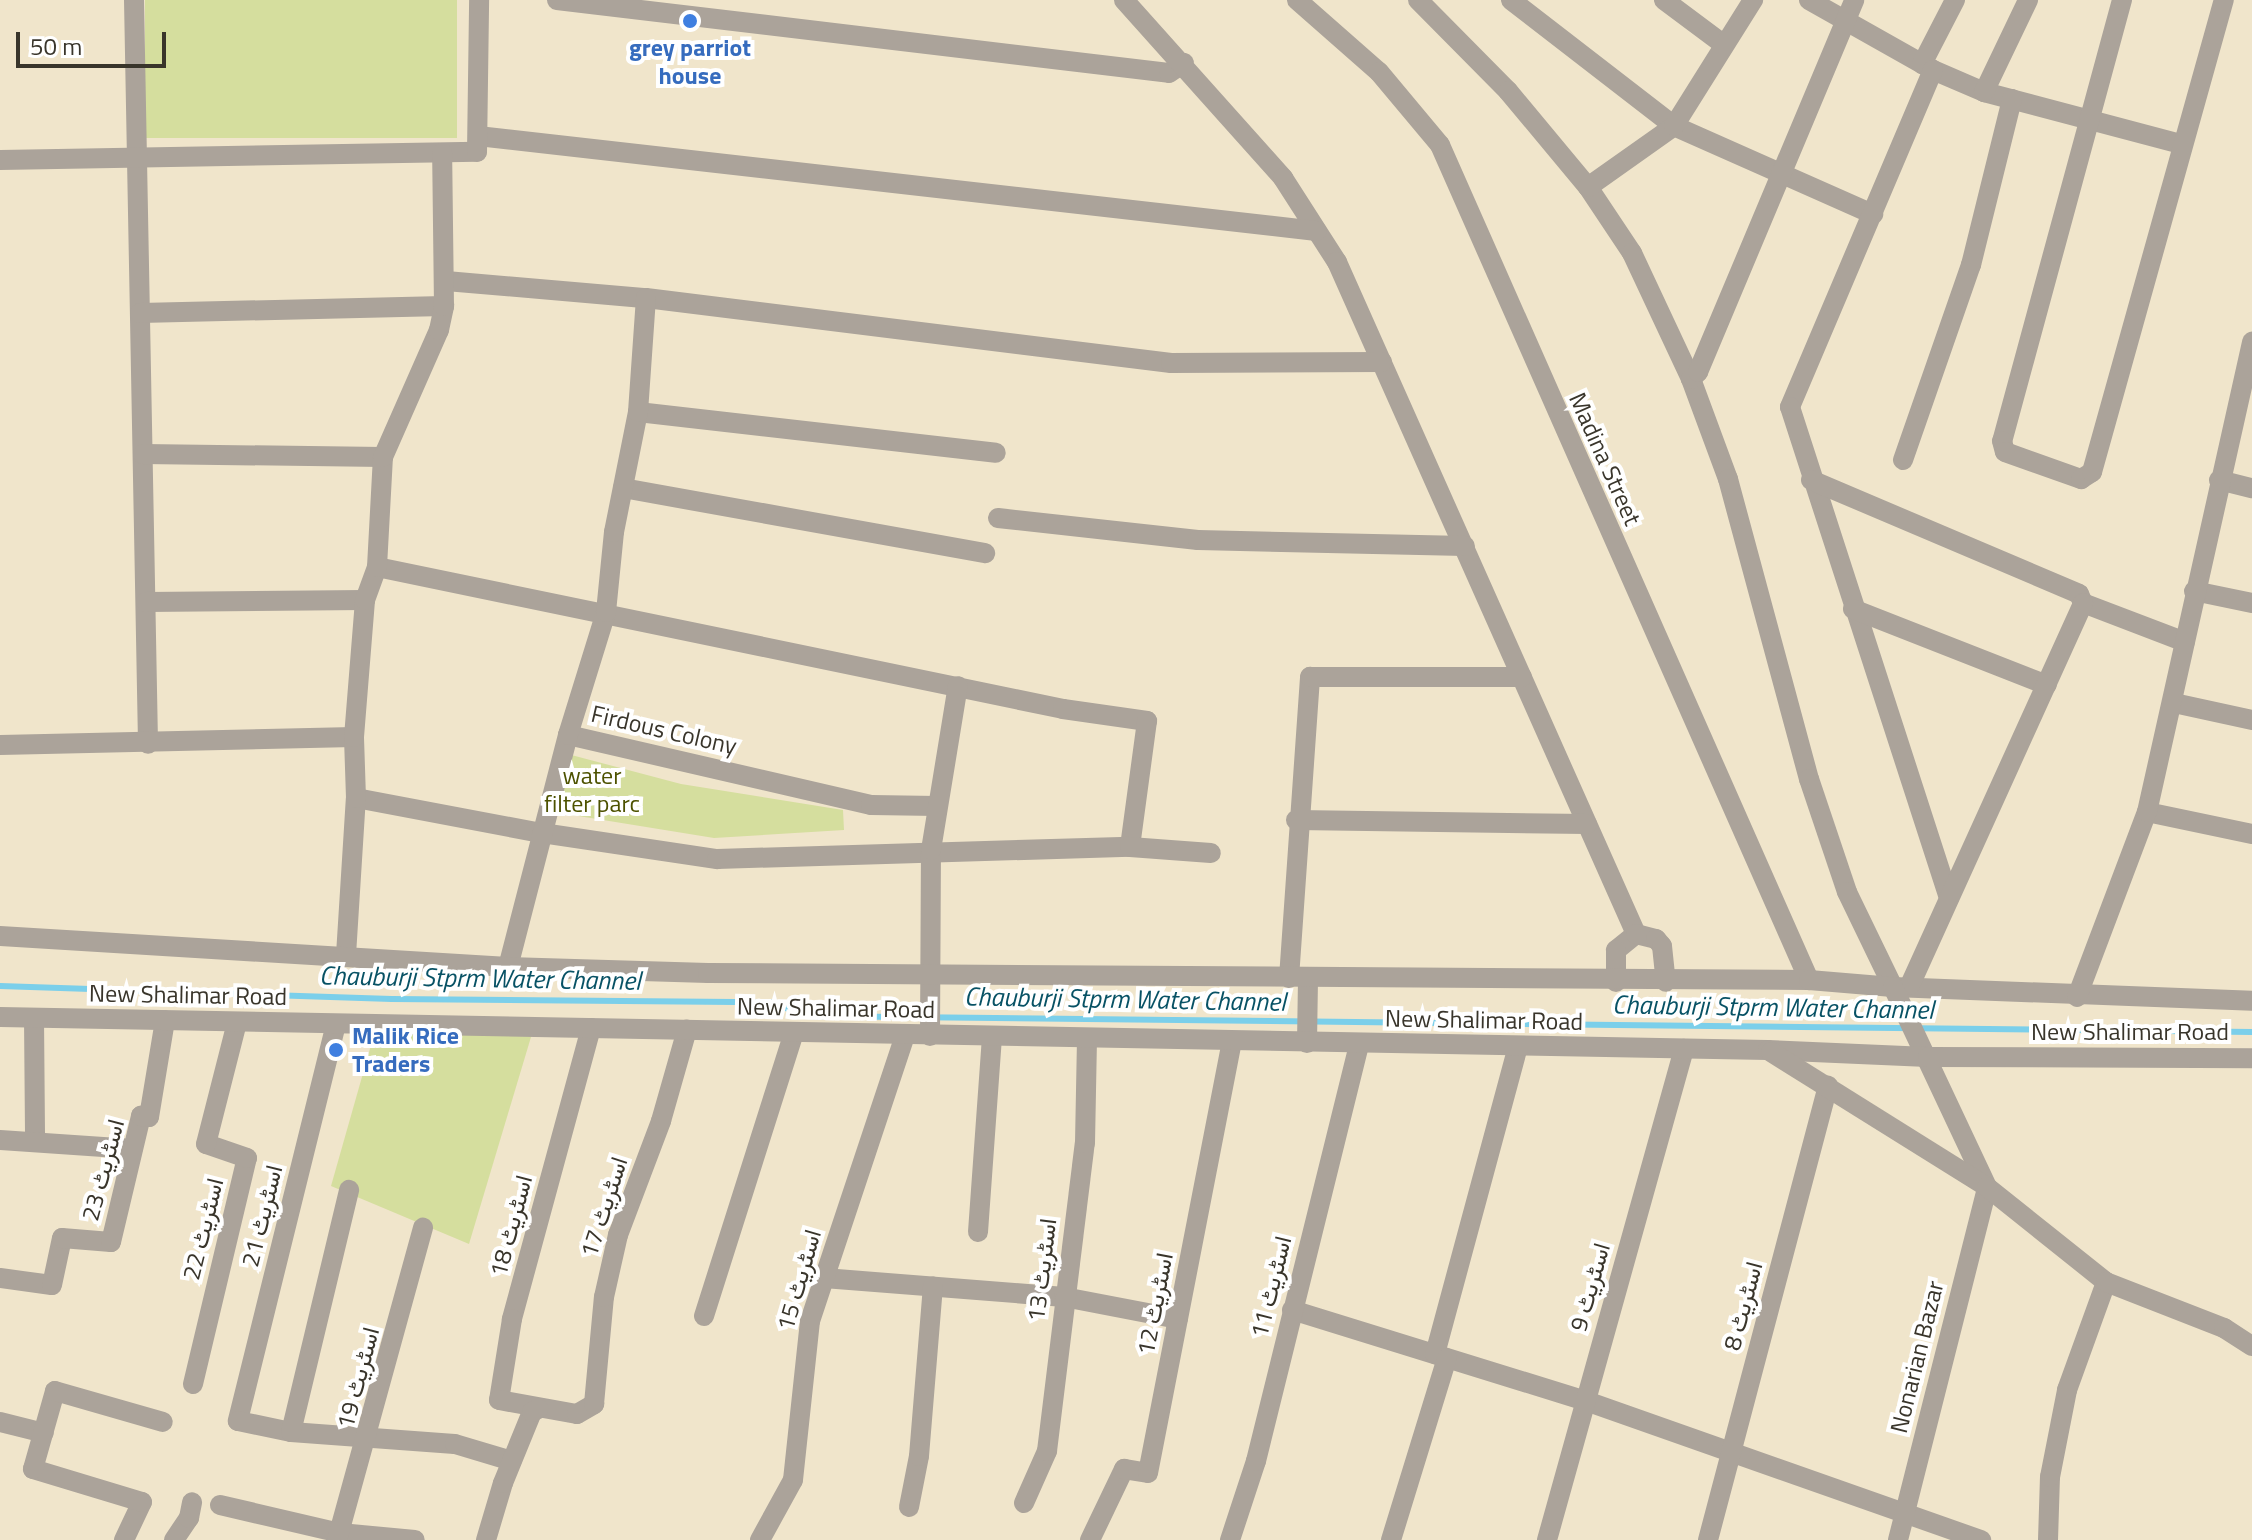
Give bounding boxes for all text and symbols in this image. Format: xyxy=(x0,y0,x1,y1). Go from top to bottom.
marker: grey parriot house xyxy=(681,12,699,30)
scale bar xyxy=(20,16,170,66)
text: 50 m xyxy=(30,28,82,64)
place label: grey parriot house xyxy=(629,34,751,90)
street label: Madina Street xyxy=(1563,388,1647,530)
street label: Firdous Colony xyxy=(588,699,740,761)
park label: water filter parc xyxy=(544,762,640,818)
water label: Chauburji Stprm Water Channel xyxy=(319,960,641,996)
street label: New Shalimar Road xyxy=(89,979,287,1011)
water label: Chauburji Stprm Water Channel xyxy=(964,981,1286,1017)
water label: Chauburji Stprm Water Channel xyxy=(1612,989,1934,1025)
street label: New Shalimar Road xyxy=(737,992,935,1024)
street label: New Shalimar Road xyxy=(1385,1004,1583,1036)
street label: New Shalimar Road xyxy=(2031,1018,2229,1046)
place label: Malik Rice Traders xyxy=(352,1022,459,1078)
marker: Malik Rice Traders xyxy=(327,1041,345,1059)
street label: اسٹریٹ 23 xyxy=(76,1116,130,1224)
street label: اسٹریٹ 17 xyxy=(574,1153,634,1261)
street label: اسٹریٹ 21 xyxy=(235,1162,289,1270)
street label: اسٹریٹ 18 xyxy=(484,1172,538,1280)
street label: اسٹریٹ 22 xyxy=(176,1175,230,1283)
street label: اسٹریٹ 13 xyxy=(1021,1217,1063,1323)
street label: اسٹریٹ 15 xyxy=(771,1226,827,1334)
street label: اسٹریٹ 11 xyxy=(1244,1233,1298,1341)
street label: اسٹریٹ 9 xyxy=(1564,1240,1616,1334)
street label: اسٹریٹ 12 xyxy=(1131,1250,1179,1358)
street label: اسٹریٹ 8 xyxy=(1717,1259,1769,1353)
street label: Nonarian Bazar xyxy=(1884,1278,1950,1436)
street label: اسٹریٹ 19 xyxy=(331,1324,385,1432)

